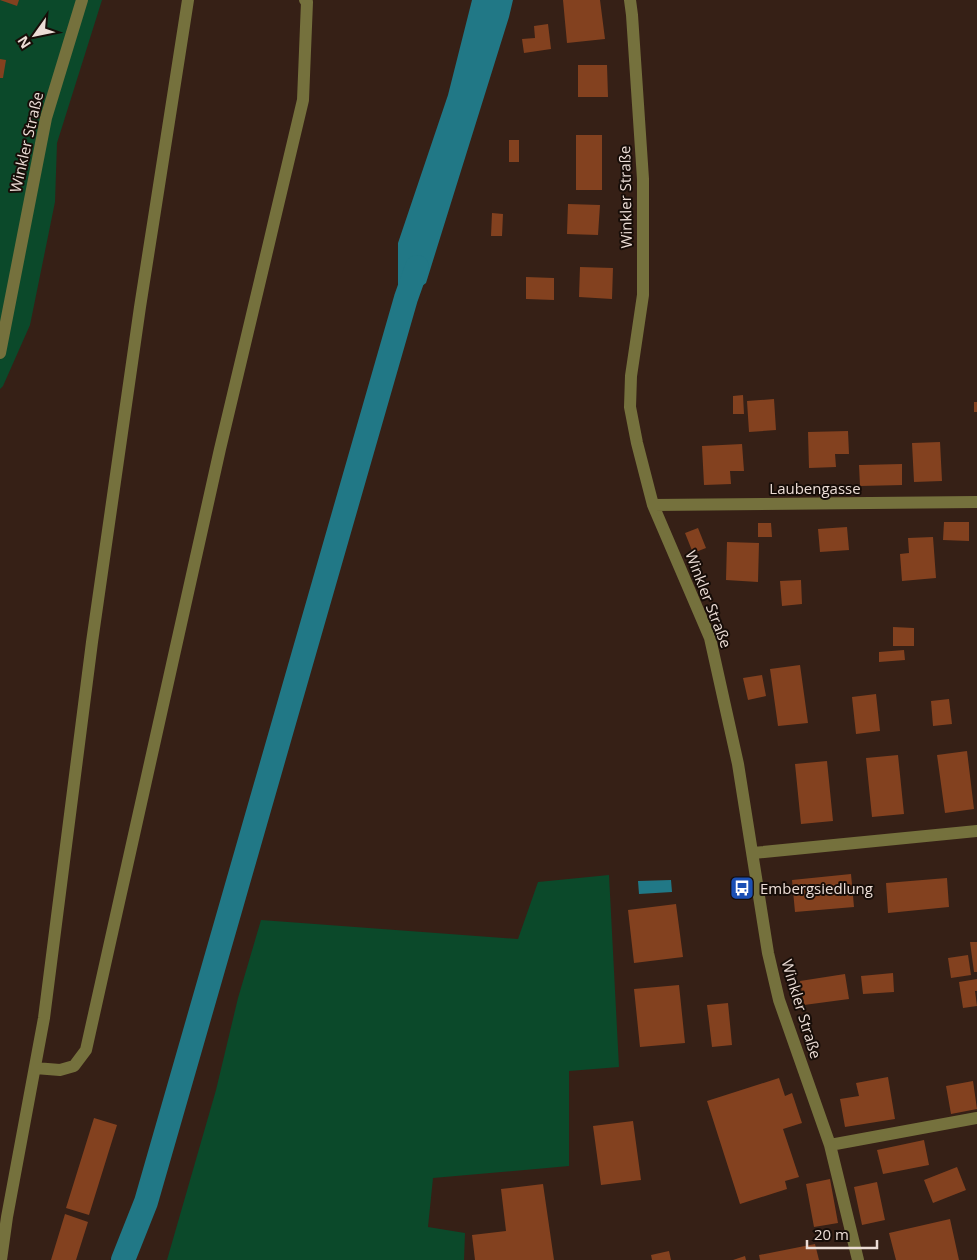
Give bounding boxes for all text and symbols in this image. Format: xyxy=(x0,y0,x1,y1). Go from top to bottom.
north arrow xyxy=(10,10,60,60)
text: N xyxy=(13,32,35,52)
street label: Winkler Straße xyxy=(5,90,47,194)
street label: Winkler Straße xyxy=(614,145,636,249)
street label: Laubengasse xyxy=(769,478,861,498)
street label: Winkler Straße xyxy=(681,547,737,651)
bus stop icon: Embergsiedlung xyxy=(729,875,755,901)
place label: Embergsiedlung xyxy=(760,878,873,898)
street label: Winkler Straße xyxy=(777,957,827,1061)
scale bar xyxy=(807,1218,877,1250)
text: 20 m xyxy=(814,1224,849,1244)

